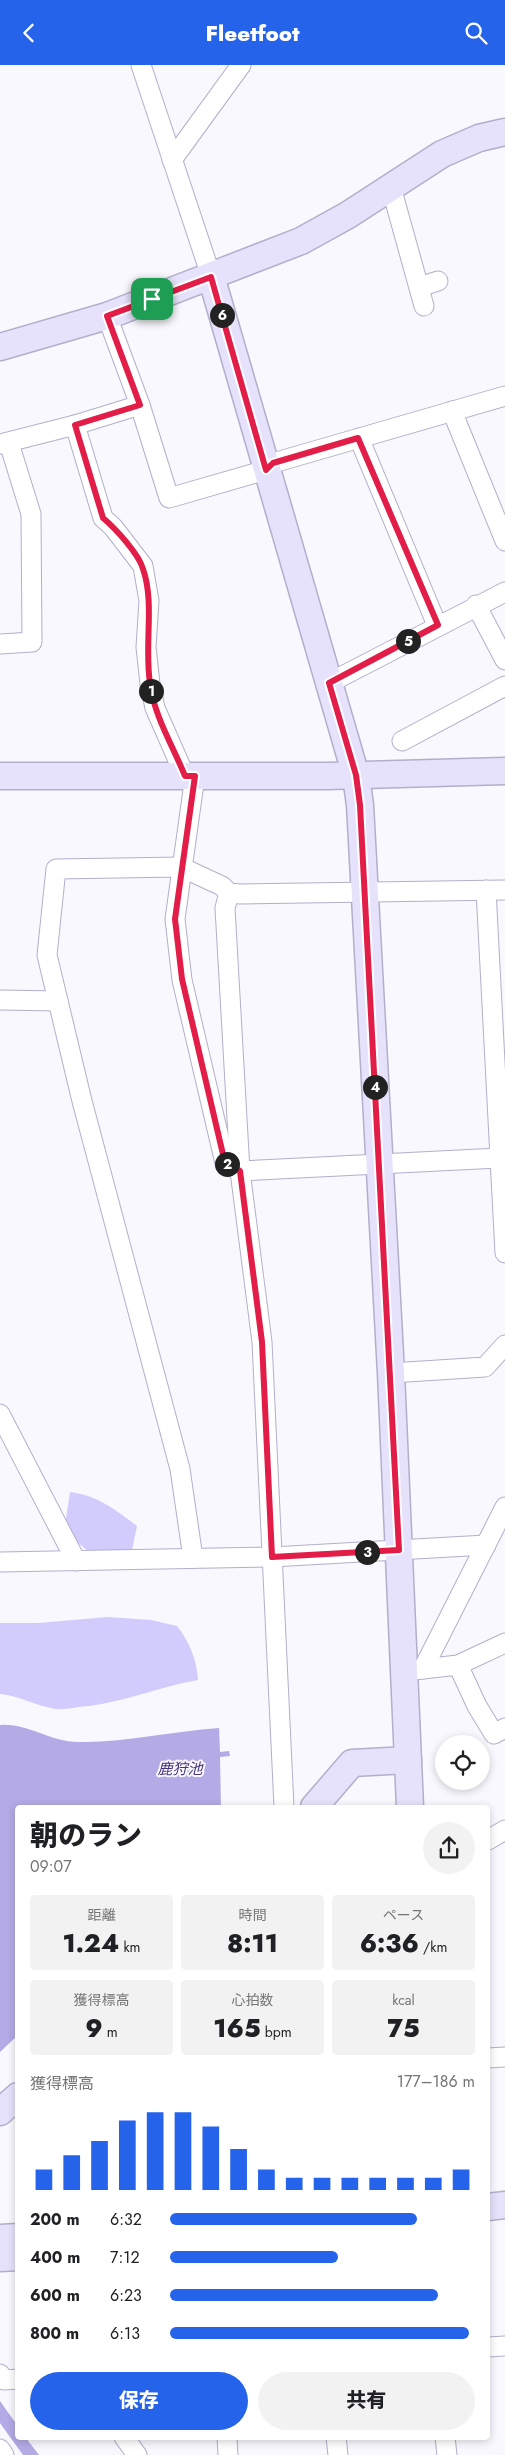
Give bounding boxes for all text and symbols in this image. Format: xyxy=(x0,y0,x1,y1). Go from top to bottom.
text: Fleetfoot xyxy=(205,17,300,49)
icon: back xyxy=(15,19,43,47)
icon: search xyxy=(462,19,490,47)
pin xyxy=(131,278,173,320)
icon: arrive xyxy=(138,285,166,313)
pin: 6 xyxy=(210,303,234,327)
text: 6 xyxy=(218,305,227,325)
pin: 5 xyxy=(396,629,420,653)
text: 5 xyxy=(404,631,413,651)
pin: 1 xyxy=(138,679,164,703)
text: 1 xyxy=(148,681,155,701)
pin: 4 xyxy=(362,1075,388,1099)
text: 4 xyxy=(371,1077,380,1097)
pin: 2 xyxy=(214,1151,240,1177)
text: 2 xyxy=(223,1154,232,1174)
pin: 3 xyxy=(354,1539,380,1565)
text: 3 xyxy=(363,1542,372,1562)
map controls xyxy=(435,1735,490,1790)
button: locate xyxy=(435,1735,490,1790)
water label: 鹿狩池 xyxy=(157,1758,204,1780)
text: 朝のラン xyxy=(30,1815,142,1856)
button: share xyxy=(423,1822,475,1874)
text: 09:07 xyxy=(30,1855,72,1878)
text: 距離 xyxy=(88,1905,116,1925)
text: 時間 xyxy=(239,1905,267,1925)
text: ペース xyxy=(383,1905,424,1925)
text: 1.24 xyxy=(62,1925,119,1961)
text: 8:11 xyxy=(227,1925,278,1961)
text: 6:36 xyxy=(360,1925,419,1961)
text: km xyxy=(119,1937,141,1957)
text: /km xyxy=(419,1937,447,1957)
text: 獲得標高 xyxy=(74,1990,130,2010)
text: 心拍数 xyxy=(232,1990,274,2010)
text: kcal xyxy=(392,1990,415,2010)
text: 9 xyxy=(85,2010,103,2046)
text: 165 xyxy=(213,2010,261,2046)
text: 75 xyxy=(387,2010,420,2046)
text: m xyxy=(103,2022,118,2042)
text: bpm xyxy=(261,2022,292,2042)
text: 177–186 m xyxy=(397,2070,475,2093)
text: 獲得標高 xyxy=(30,2072,94,2095)
text: 200 m xyxy=(30,2208,80,2231)
text: 6:32 xyxy=(110,2208,142,2231)
text: 400 m xyxy=(30,2246,80,2269)
text: 7:12 xyxy=(110,2246,140,2269)
text: 600 m xyxy=(30,2284,80,2307)
text: 6:23 xyxy=(110,2284,142,2307)
text: 800 m xyxy=(30,2322,79,2345)
text: 6:13 xyxy=(110,2322,140,2345)
button: 保存 xyxy=(30,2372,248,2430)
button: 共有 xyxy=(258,2372,475,2430)

